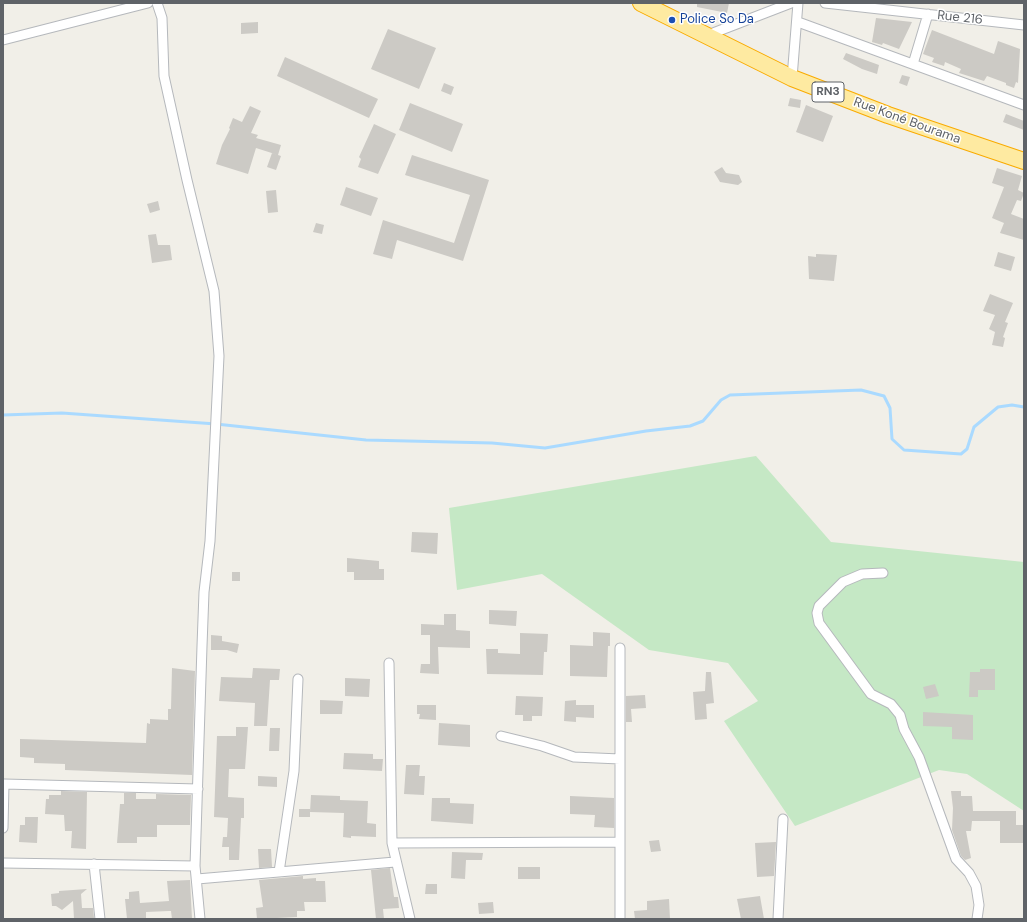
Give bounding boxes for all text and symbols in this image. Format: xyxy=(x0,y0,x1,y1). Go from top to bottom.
street label: Rue 216 xyxy=(936,8,984,28)
place label: Police So Da xyxy=(680,12,754,28)
marker: Police So Da xyxy=(667,15,677,25)
road number: RN3 xyxy=(812,82,844,102)
street label: Rue Koné Bourama xyxy=(851,94,963,148)

